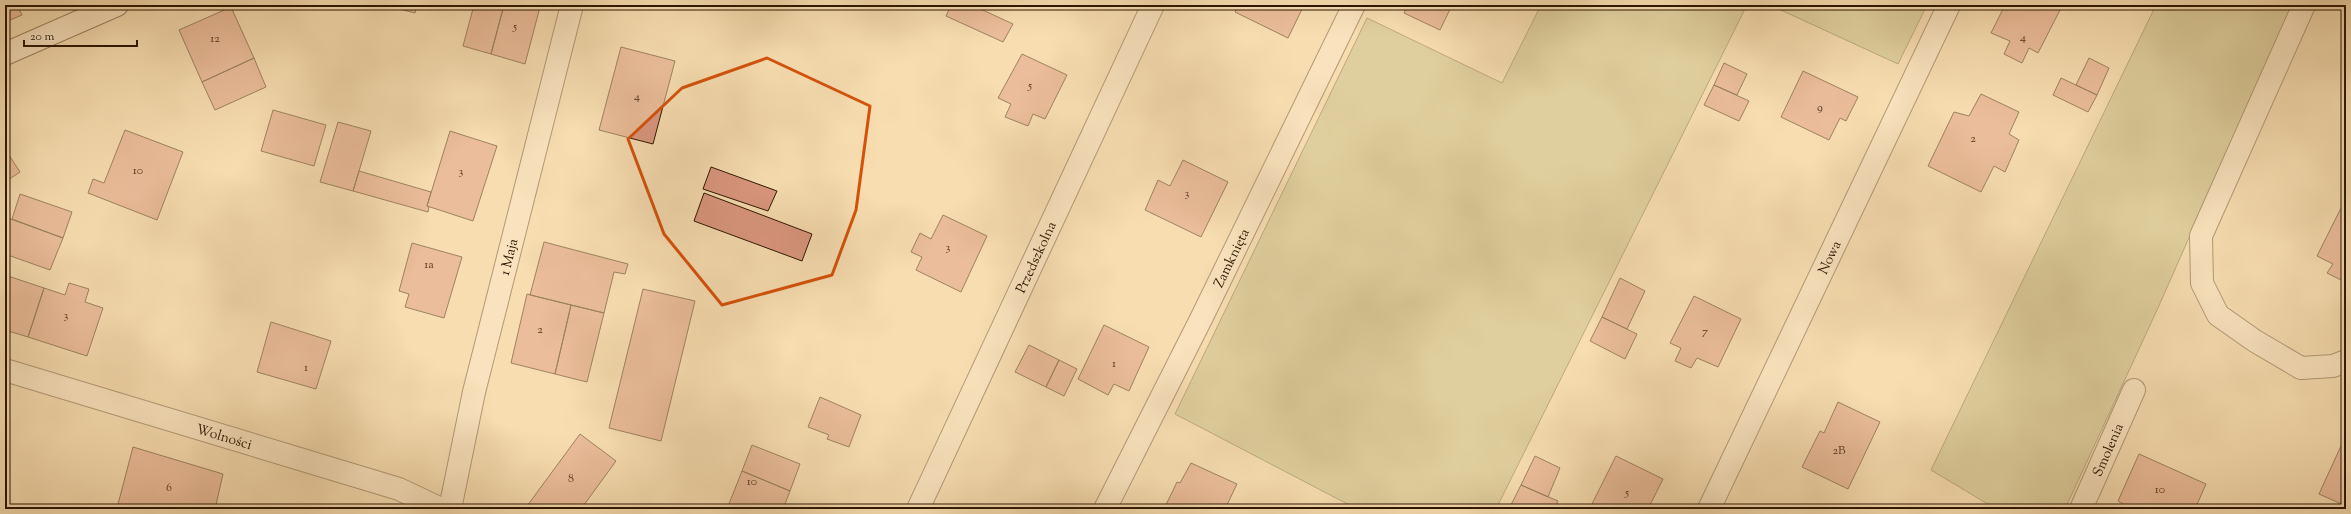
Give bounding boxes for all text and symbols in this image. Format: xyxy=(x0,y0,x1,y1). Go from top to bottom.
house number: 5 xyxy=(512,18,517,36)
scale bar xyxy=(24,22,137,48)
text: 20 m xyxy=(30,28,55,46)
house number: 4 xyxy=(2020,29,2026,47)
house number: 12 xyxy=(210,30,220,48)
house number: 5 xyxy=(1027,77,1032,95)
house number: 4 xyxy=(634,88,640,106)
house number: 9 xyxy=(1817,99,1823,117)
house number: 2 xyxy=(1970,130,1976,148)
house number: 10 xyxy=(133,162,143,180)
house number: 3 xyxy=(459,163,464,181)
house number: 3 xyxy=(1185,185,1190,203)
street label: Przedszkolna xyxy=(1012,218,1063,297)
street label: Zamknięta xyxy=(1210,225,1256,292)
street label: 1 Maja xyxy=(496,236,525,278)
street label: Nowa xyxy=(1814,237,1848,278)
house number: 3 xyxy=(946,239,951,257)
house number: 1a xyxy=(424,256,434,274)
house number: 3 xyxy=(64,307,69,325)
house number: 2 xyxy=(537,321,543,339)
house number: 7 xyxy=(1702,323,1708,341)
house number: 1 xyxy=(1112,355,1116,373)
house number: 1 xyxy=(304,359,308,377)
street label: Wolności xyxy=(193,420,254,456)
street label: Smolenia xyxy=(2089,420,2130,480)
house number: 2B xyxy=(1832,442,1846,460)
house number: 8 xyxy=(568,470,574,488)
house number: 10 xyxy=(747,473,757,491)
house number: 6 xyxy=(166,479,172,497)
house number: 10 xyxy=(2155,481,2165,499)
house number: 5 xyxy=(1624,484,1629,502)

